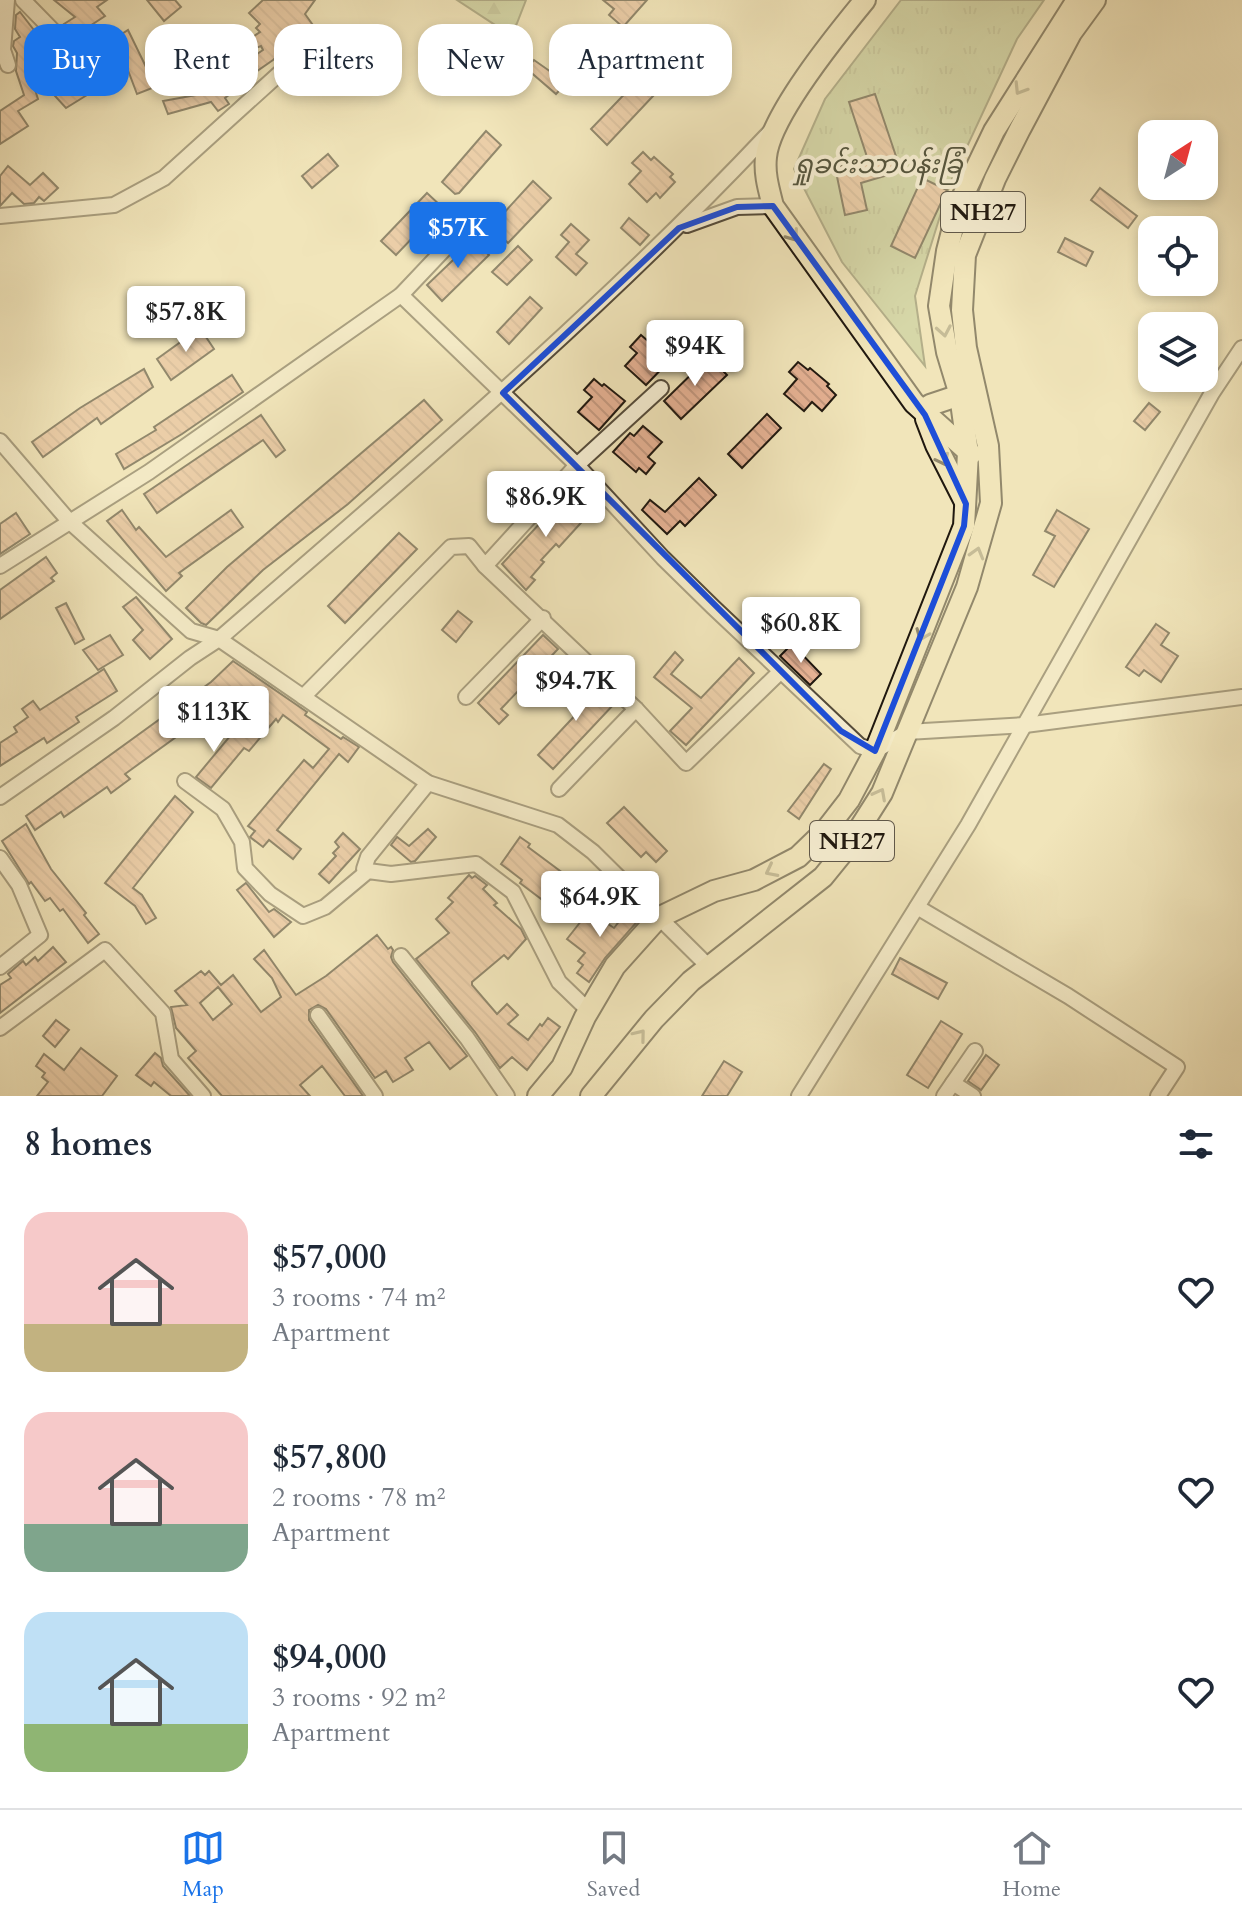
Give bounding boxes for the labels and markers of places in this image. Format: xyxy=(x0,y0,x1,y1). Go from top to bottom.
pin: $57K xyxy=(411,202,505,270)
pin: $57.8K xyxy=(121,286,251,354)
pin: $94K xyxy=(648,320,742,388)
pin: $86.9K xyxy=(481,471,611,539)
pin: $60.8K xyxy=(736,597,866,665)
pin: $94.7K xyxy=(511,655,641,723)
pin: $113K xyxy=(158,686,270,754)
pin: $64.9K xyxy=(535,871,665,939)

